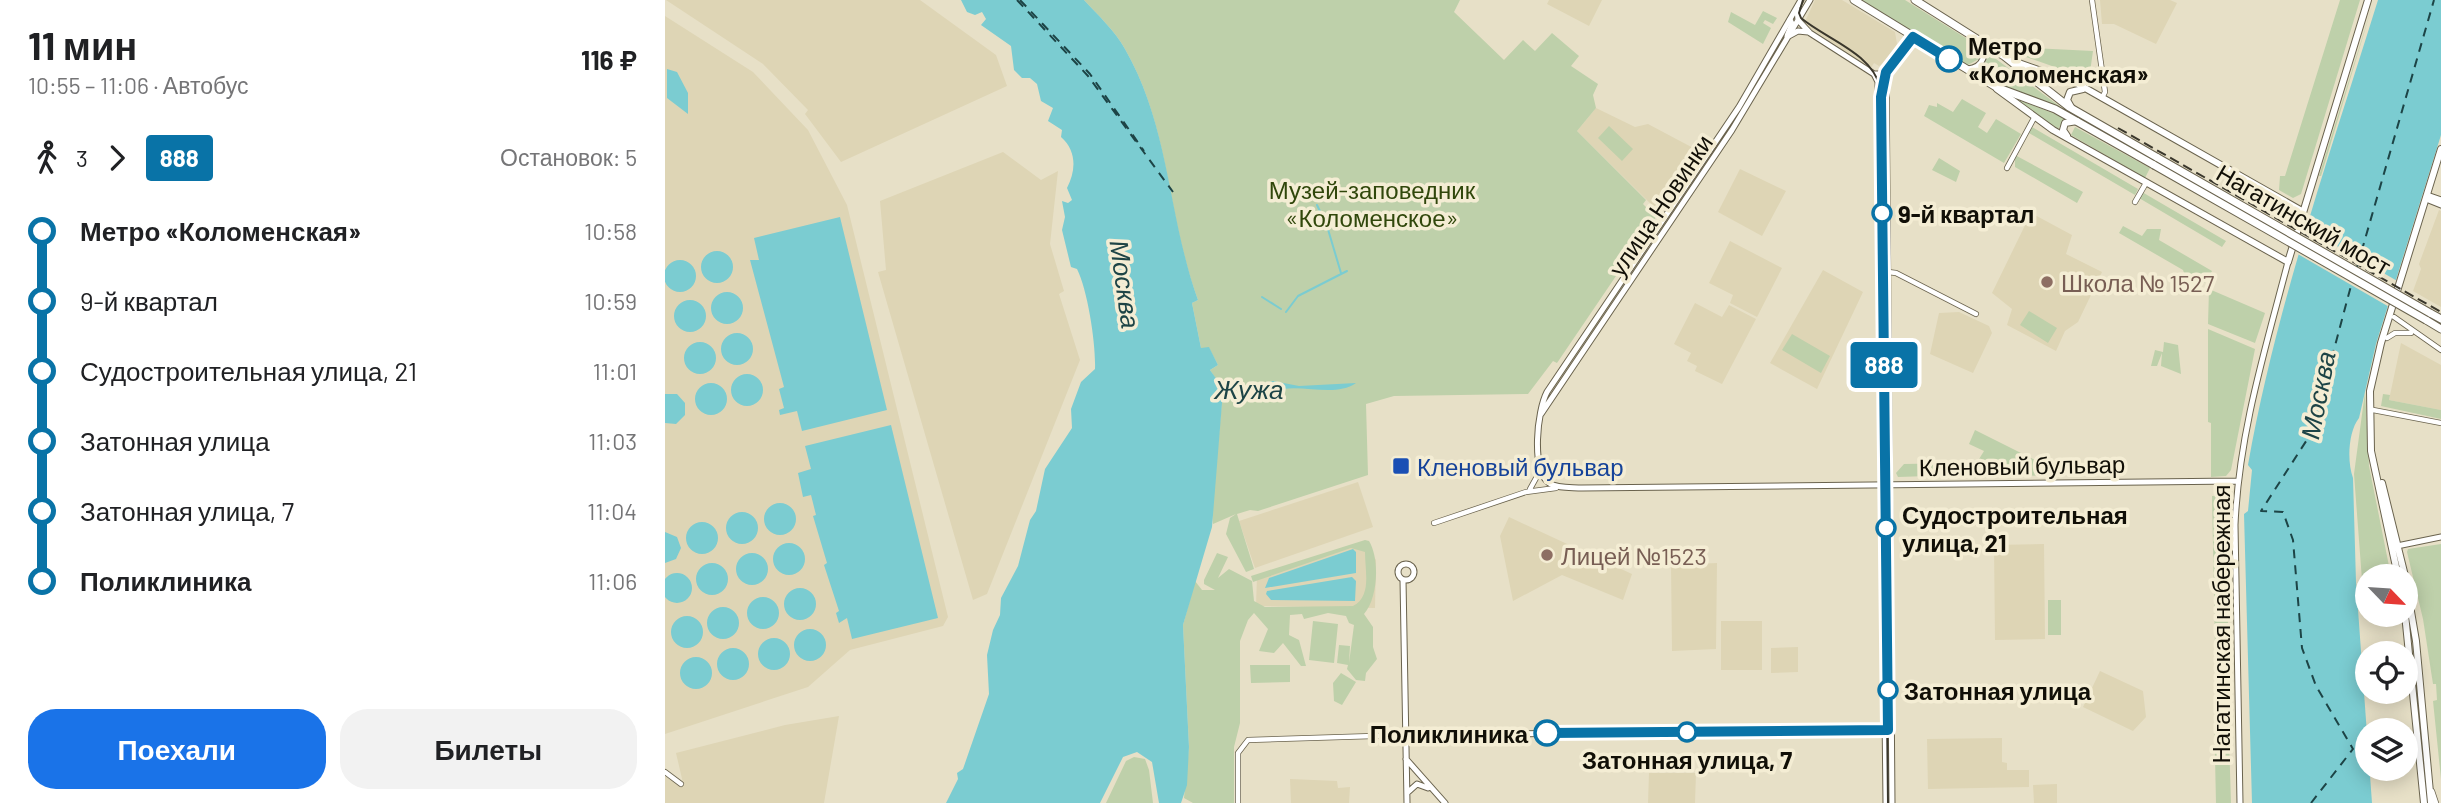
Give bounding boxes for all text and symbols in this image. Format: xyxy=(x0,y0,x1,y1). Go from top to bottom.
text: 11 мин xyxy=(28,22,137,68)
place label: Метро «Коломенская» xyxy=(1968,31,2149,88)
text: 116 ₽ xyxy=(581,44,637,75)
marker: Метро «Коломенская» xyxy=(1936,46,1962,72)
text: 10:55 – 11:06 · Автобус xyxy=(28,71,248,99)
street label: улица Новинки xyxy=(1602,129,1718,281)
icon: walk xyxy=(28,139,66,177)
icon: forward xyxy=(98,139,136,177)
text: 888 xyxy=(160,143,199,172)
text: Остановок: 5 xyxy=(500,143,637,171)
text: 3 xyxy=(76,144,88,172)
street label: Нагатинский мост xyxy=(2212,157,2396,281)
park label: Музей-заповедник «Коломенское» xyxy=(1269,175,1476,232)
place label: 9-й квартал xyxy=(1898,199,2035,228)
marker: 9-й квартал xyxy=(1872,203,1892,223)
text: Метро «Коломенская» xyxy=(80,215,361,246)
text: 10:58 xyxy=(584,217,637,245)
water label: Москва xyxy=(1104,238,1148,330)
place label: Школа № 1527 xyxy=(2061,268,2214,297)
marker: Школа № 1527 xyxy=(2039,274,2055,290)
text: 9-й квартал xyxy=(80,285,218,316)
text: 10:59 xyxy=(584,287,637,315)
line badge: 888 xyxy=(1844,342,1924,388)
water label: Москва xyxy=(2293,348,2341,442)
text: 888 xyxy=(1865,350,1903,379)
text: Судостроительная улица, 21 xyxy=(80,355,417,386)
text: 11:01 xyxy=(593,357,637,385)
water label: Жужа xyxy=(1212,373,1284,404)
text: Затонная улица xyxy=(80,425,270,456)
text: 11:03 xyxy=(588,427,637,455)
street label: Кленовый бульвар xyxy=(1919,449,2125,481)
place label: Кленовый бульвар xyxy=(1417,452,1624,481)
marker: Кленовый бульвар xyxy=(1391,456,1411,476)
street label: Нагатинская набережная xyxy=(2206,484,2235,764)
text: Затонная улица, 7 xyxy=(80,495,294,526)
text: 11:04 xyxy=(587,497,637,525)
place label: Судостроительная улица, 21 xyxy=(1902,500,2128,557)
marker: Судостроительная улица, 21 xyxy=(1876,518,1896,538)
place label: Лицей №1523 xyxy=(1561,541,1707,570)
marker: Лицей №1523 xyxy=(1539,547,1555,563)
north arrow xyxy=(2355,564,2419,626)
map controls xyxy=(2355,564,2418,781)
text: Поликлиника xyxy=(80,565,251,596)
text: 11:06 xyxy=(588,567,637,595)
button: locate xyxy=(2355,641,2418,704)
place label: Затонная улица xyxy=(1904,676,2092,705)
marker: Затонная улица xyxy=(1878,680,1898,700)
button: Поехали xyxy=(28,709,326,789)
button: Билеты xyxy=(340,709,637,789)
button: layers xyxy=(2355,718,2418,781)
place label: Поликлиника xyxy=(1370,719,1529,748)
marker: Поликлиника xyxy=(1534,720,1560,746)
marker: Затонная улица, 7 xyxy=(1677,722,1697,742)
place label: Затонная улица, 7 xyxy=(1582,745,1792,774)

